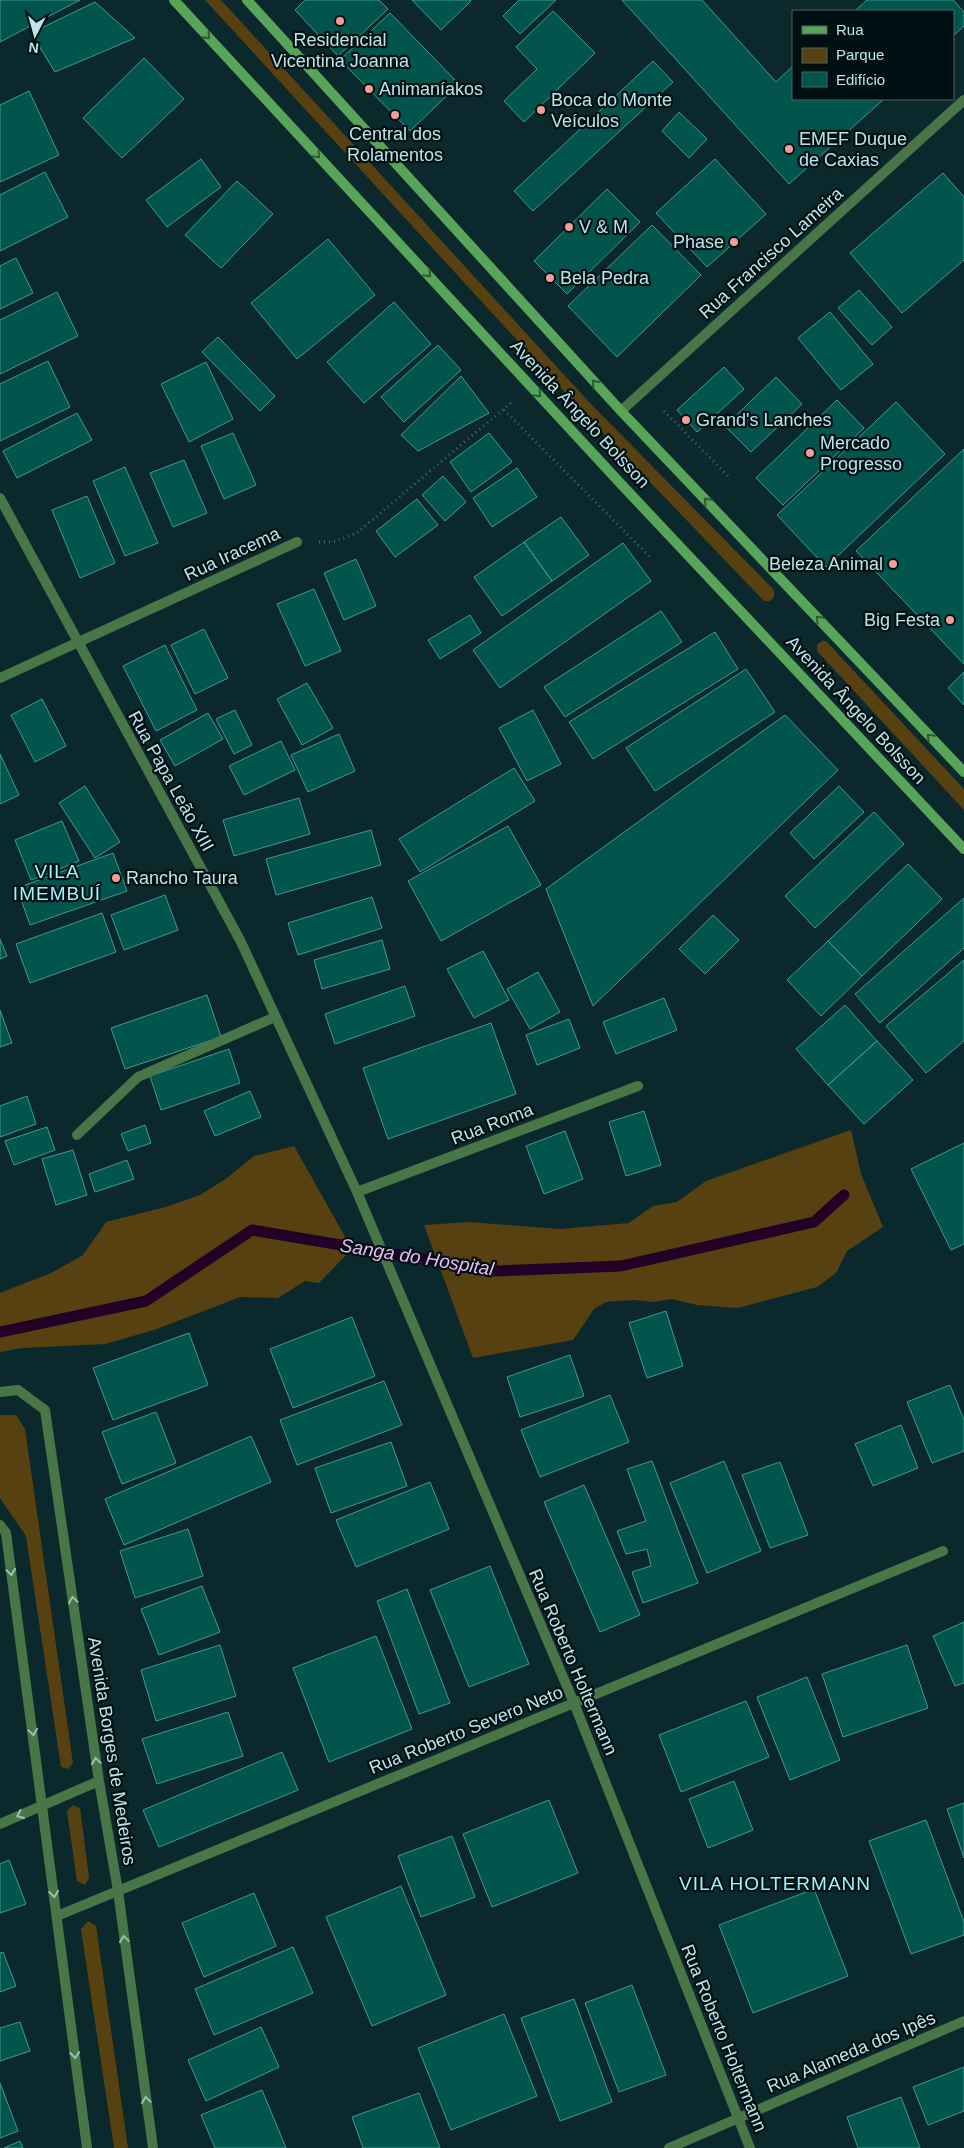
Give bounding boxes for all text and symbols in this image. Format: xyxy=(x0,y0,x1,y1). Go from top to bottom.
north arrow xyxy=(10,10,60,60)
legend xyxy=(792,10,954,100)
marker: Residencial Vicentina Joanna xyxy=(334,15,346,27)
text: Rua xyxy=(836,21,864,38)
one-way arrow xyxy=(201,30,210,39)
place label: Residencial Vicentina Joanna xyxy=(271,30,410,71)
text: N xyxy=(28,39,40,56)
text: Parque xyxy=(836,46,884,63)
text: Edifício xyxy=(836,71,885,88)
place label: Animaníakos xyxy=(379,79,483,99)
marker: Animaníakos xyxy=(363,83,375,95)
place label: Boca do Monte Veículos xyxy=(551,90,672,131)
marker: Boca do Monte Veículos xyxy=(535,104,547,116)
marker: Central dos Rolamentos xyxy=(389,109,401,121)
place label: Central dos Rolamentos xyxy=(347,124,443,165)
place label: EMEF Duque de Caxias xyxy=(799,129,907,170)
marker: EMEF Duque de Caxias xyxy=(783,143,795,155)
one-way arrow xyxy=(311,149,320,158)
street label: Rua Francisco Lameira xyxy=(695,183,848,323)
place label: V & M xyxy=(579,217,628,237)
marker: V & M xyxy=(563,221,575,233)
place label: Phase xyxy=(673,232,724,252)
marker: Phase xyxy=(728,236,740,248)
place label: Bela Pedra xyxy=(560,268,650,288)
one-way arrow xyxy=(422,269,431,278)
marker: Bela Pedra xyxy=(544,272,556,284)
street label: Avenida Ângelo Bolsson xyxy=(506,336,654,492)
one-way arrow xyxy=(592,379,601,388)
one-way arrow xyxy=(532,388,541,397)
place label: Grand's Lanches xyxy=(696,410,832,430)
marker: Grand's Lanches xyxy=(680,414,692,426)
place label: Mercado Progresso xyxy=(820,433,902,474)
marker: Mercado Progresso xyxy=(804,447,816,459)
one-way arrow xyxy=(704,498,713,507)
street label: Rua Iracema xyxy=(181,523,284,585)
place label: Beleza Animal xyxy=(769,554,883,574)
marker: Beleza Animal xyxy=(887,558,899,570)
place label: Big Festa xyxy=(864,610,941,630)
marker: Big Festa xyxy=(944,614,956,626)
one-way arrow xyxy=(816,616,825,625)
street label: Avenida Ângelo Bolsson xyxy=(782,632,930,788)
street label: Rua Papa Leão XIII xyxy=(124,707,218,855)
one-way arrow xyxy=(927,733,936,742)
district label: VILA IMEMBUÍ xyxy=(13,861,101,904)
place label: Rancho Taura xyxy=(126,868,239,888)
marker: Rancho Taura xyxy=(110,872,122,884)
street label: Rua Roma xyxy=(448,1099,537,1149)
water label: Sanga do Hospital xyxy=(339,1234,496,1280)
street label: Rua Roberto Holtermann xyxy=(525,1566,621,1758)
one-way arrow xyxy=(5,1568,16,1576)
one-way arrow xyxy=(68,1596,79,1604)
street label: Avenida Borges de Medeiros xyxy=(84,1635,140,1867)
street label: Rua Roberto Severo Neto xyxy=(366,1682,566,1778)
one-way arrow xyxy=(27,1729,38,1737)
one-way arrow xyxy=(91,1757,102,1765)
one-way arrow xyxy=(16,1809,25,1820)
district label: VILA HOLTERMANN xyxy=(679,1873,871,1894)
one-way arrow xyxy=(48,1890,59,1898)
one-way arrow xyxy=(119,1934,130,1942)
street label: Rua Roberto Holtermann xyxy=(677,1941,771,2135)
street label: Rua Alameda dos Ipês xyxy=(764,2007,938,2097)
one-way arrow xyxy=(69,2051,80,2059)
one-way arrow xyxy=(141,2095,152,2103)

